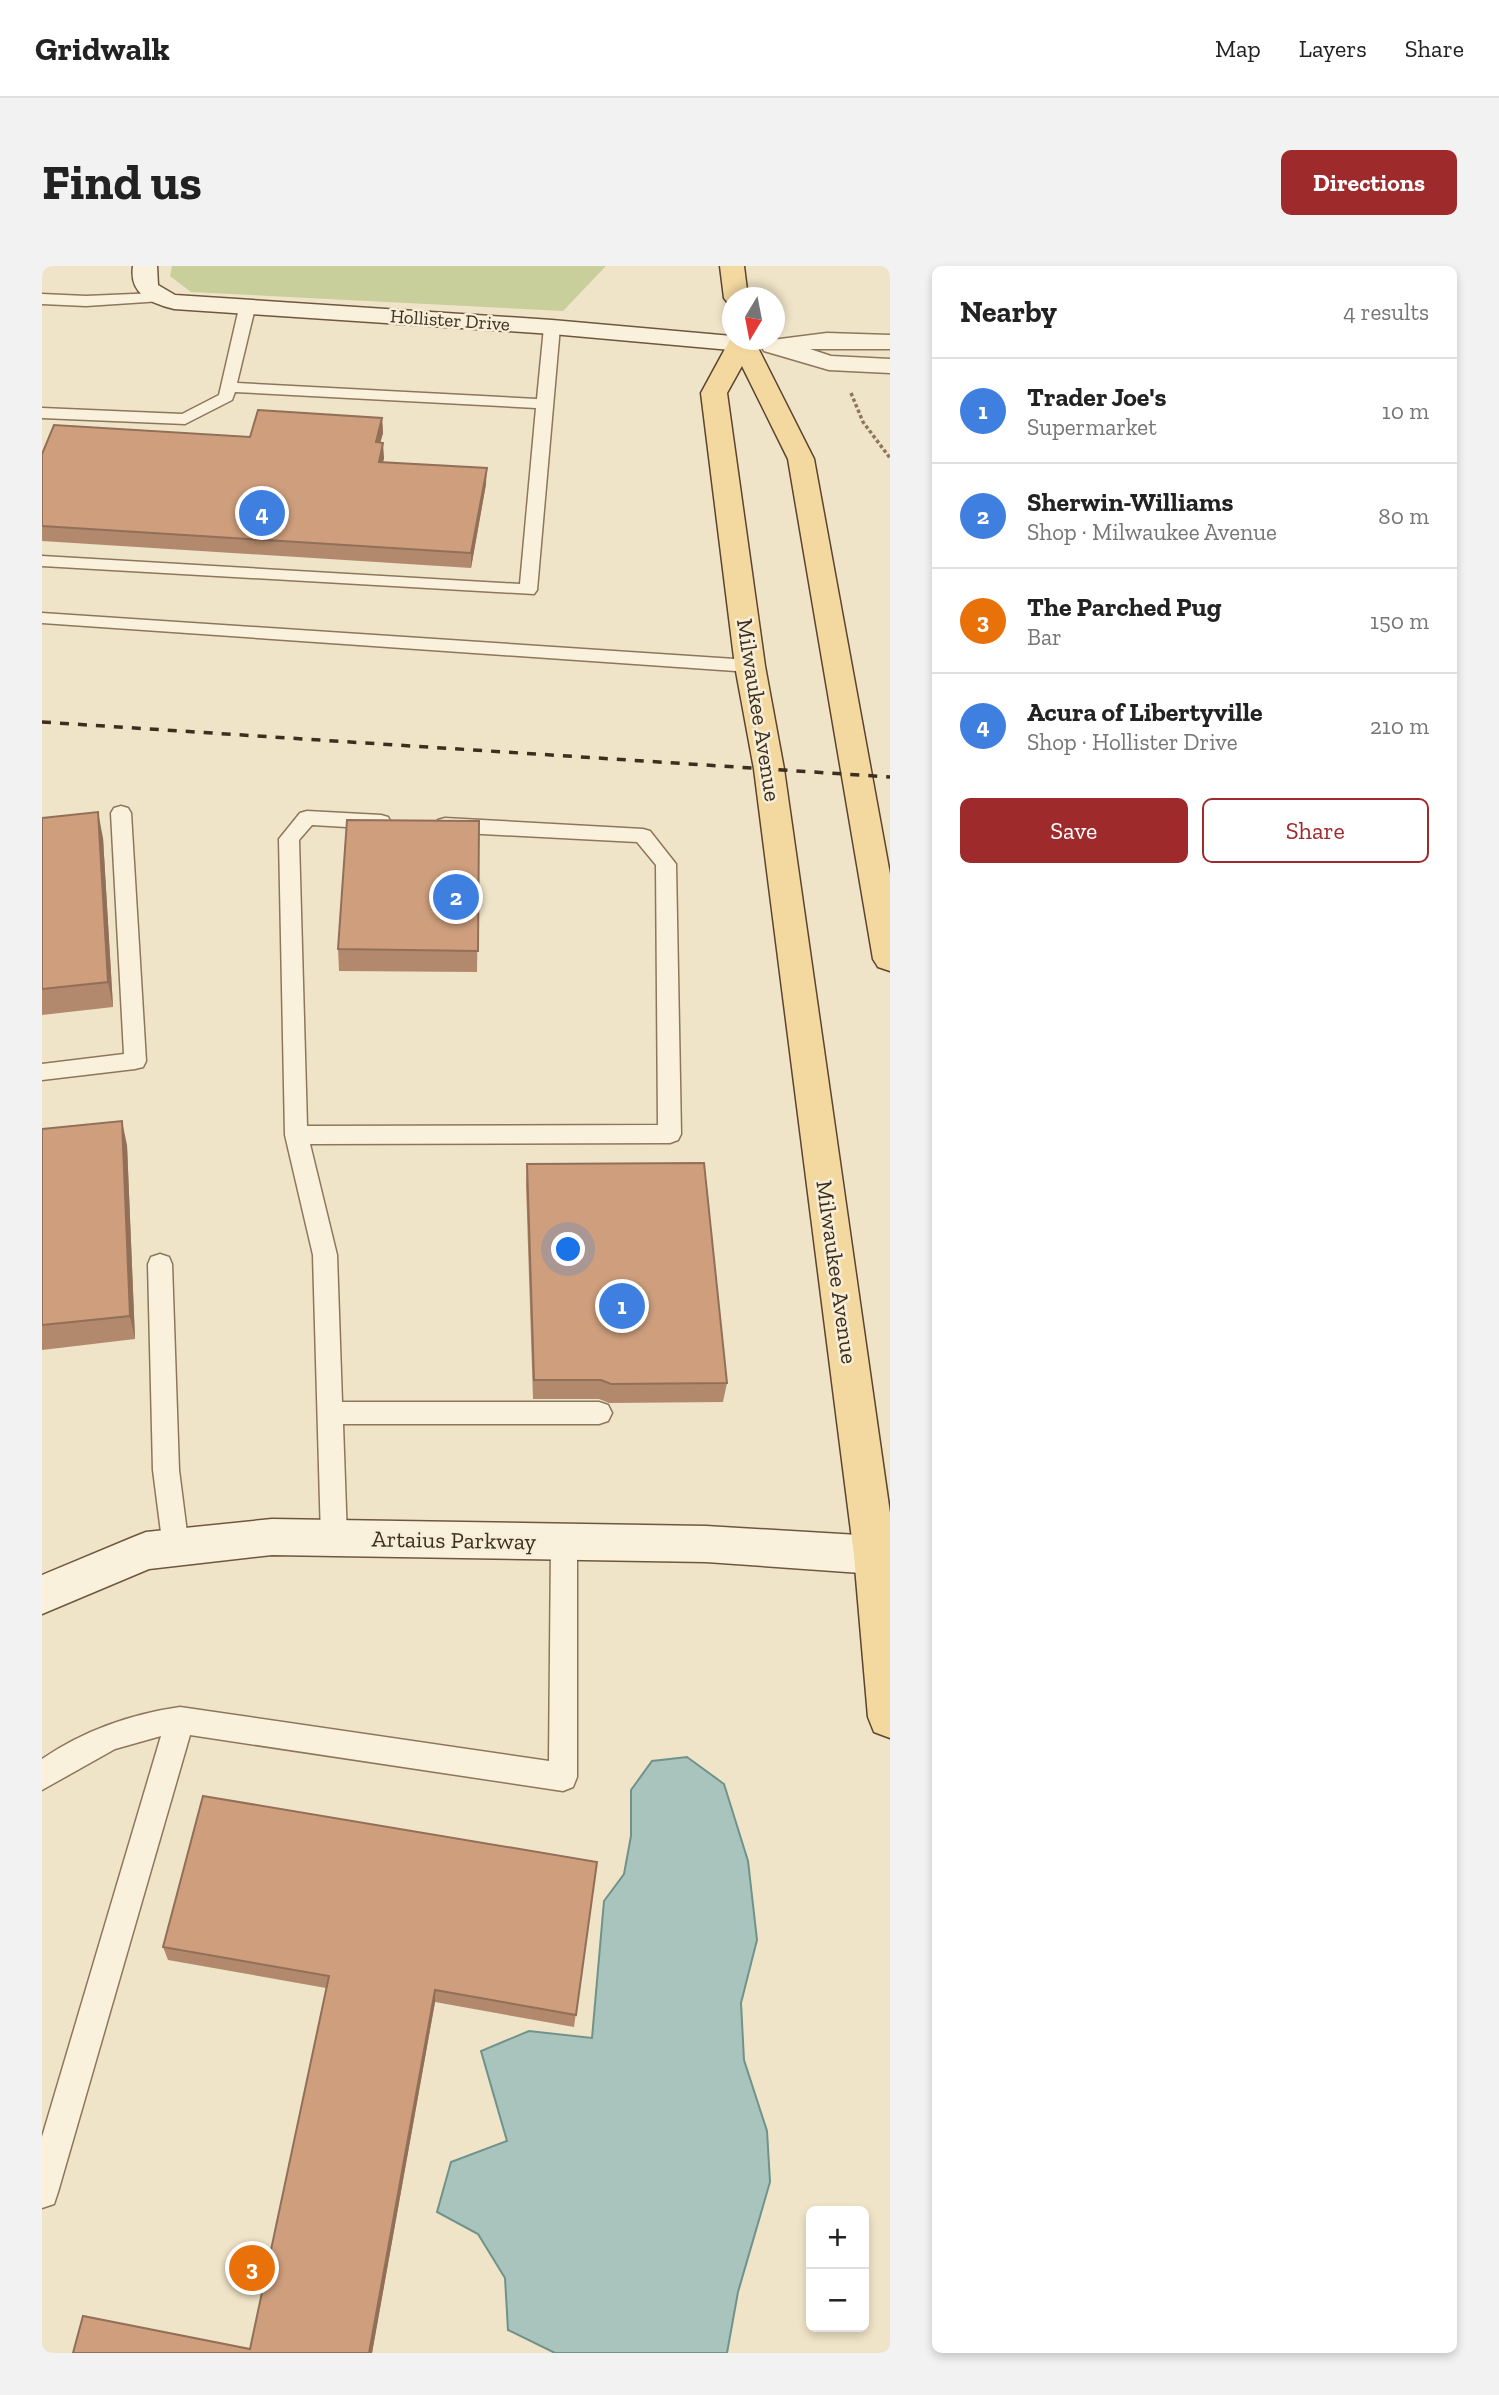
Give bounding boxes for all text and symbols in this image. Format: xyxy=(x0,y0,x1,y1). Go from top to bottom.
text: Gridwalk xyxy=(35,29,170,68)
text: Map xyxy=(1215,34,1261,63)
text: Layers xyxy=(1299,34,1367,63)
text: Share xyxy=(1405,34,1464,63)
button: Directions xyxy=(1281,150,1457,215)
text: Find us xyxy=(42,153,202,212)
north arrow xyxy=(722,287,785,350)
text: Nearby xyxy=(960,294,1057,330)
text: 4 results xyxy=(1343,298,1429,326)
street label: Hollister Drive xyxy=(389,304,511,336)
text: Trader Joe's xyxy=(1027,381,1167,413)
text: 1 xyxy=(978,397,988,425)
text: 10 m xyxy=(1382,397,1429,425)
text: Supermarket xyxy=(1027,413,1157,441)
text: Sherwin-Williams xyxy=(1027,486,1234,518)
pin: 4 xyxy=(239,487,285,539)
text: 2 xyxy=(977,502,989,530)
text: 80 m xyxy=(1378,502,1429,530)
text: Shop · Milwaukee Avenue xyxy=(1027,518,1277,546)
text: The Parched Pug xyxy=(1027,591,1222,623)
text: 3 xyxy=(977,607,989,635)
text: 150 m xyxy=(1370,607,1429,635)
street label: Milwaukee Avenue xyxy=(731,617,787,803)
text: Bar xyxy=(1027,623,1062,651)
text: Acura of Libertyville xyxy=(1027,696,1263,728)
text: 4 xyxy=(976,712,990,740)
text: 210 m xyxy=(1370,712,1429,740)
text: Shop · Hollister Drive xyxy=(1027,728,1237,756)
button: Save xyxy=(960,798,1188,863)
button: Share xyxy=(1202,798,1429,863)
pin: 2 xyxy=(433,871,479,923)
street label: Milwaukee Avenue xyxy=(810,1179,864,1365)
your location xyxy=(551,1232,585,1266)
pin: 1 xyxy=(599,1280,645,1332)
street label: Artaius Parkway xyxy=(372,1525,537,1555)
map controls xyxy=(806,2206,869,2332)
button: + xyxy=(806,2206,869,2269)
pin: 3 xyxy=(229,2242,275,2294)
button: − xyxy=(806,2269,869,2332)

